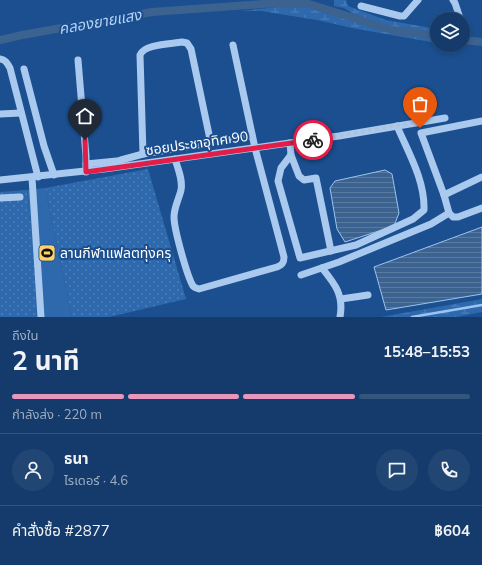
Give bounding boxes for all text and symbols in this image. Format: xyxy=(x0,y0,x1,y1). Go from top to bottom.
water label: คลองยายแสง xyxy=(57,5,144,38)
map controls xyxy=(430,12,470,52)
button: layers xyxy=(430,12,470,52)
pin xyxy=(403,87,437,128)
icon: bag xyxy=(409,93,431,115)
pin xyxy=(68,99,102,140)
icon: home xyxy=(74,105,96,127)
courier xyxy=(293,120,333,160)
street label: ซอยประชาอุทิศ 90 xyxy=(145,127,249,159)
icon: bike xyxy=(302,129,324,151)
sports icon: ลานกีฬาแฟลตทุ่งครุ xyxy=(37,243,57,263)
place label: ลานกีฬาแฟลตทุ่งครุ xyxy=(60,244,171,262)
text: ถึงใน xyxy=(12,327,38,343)
text: 15:48–15:53 xyxy=(383,342,470,361)
text: 2 นาที xyxy=(12,344,80,377)
text: กำลังส่ง · 220 m xyxy=(12,406,102,422)
button: person xyxy=(12,449,54,491)
text: ธนา xyxy=(64,449,89,468)
button: chat xyxy=(376,449,418,491)
button: phone xyxy=(428,449,470,491)
text: ไรเดอร์ · 4.6 xyxy=(64,472,128,488)
text: คำสั่งซื้อ #2877 xyxy=(12,521,110,540)
text: ฿604 xyxy=(434,521,470,540)

